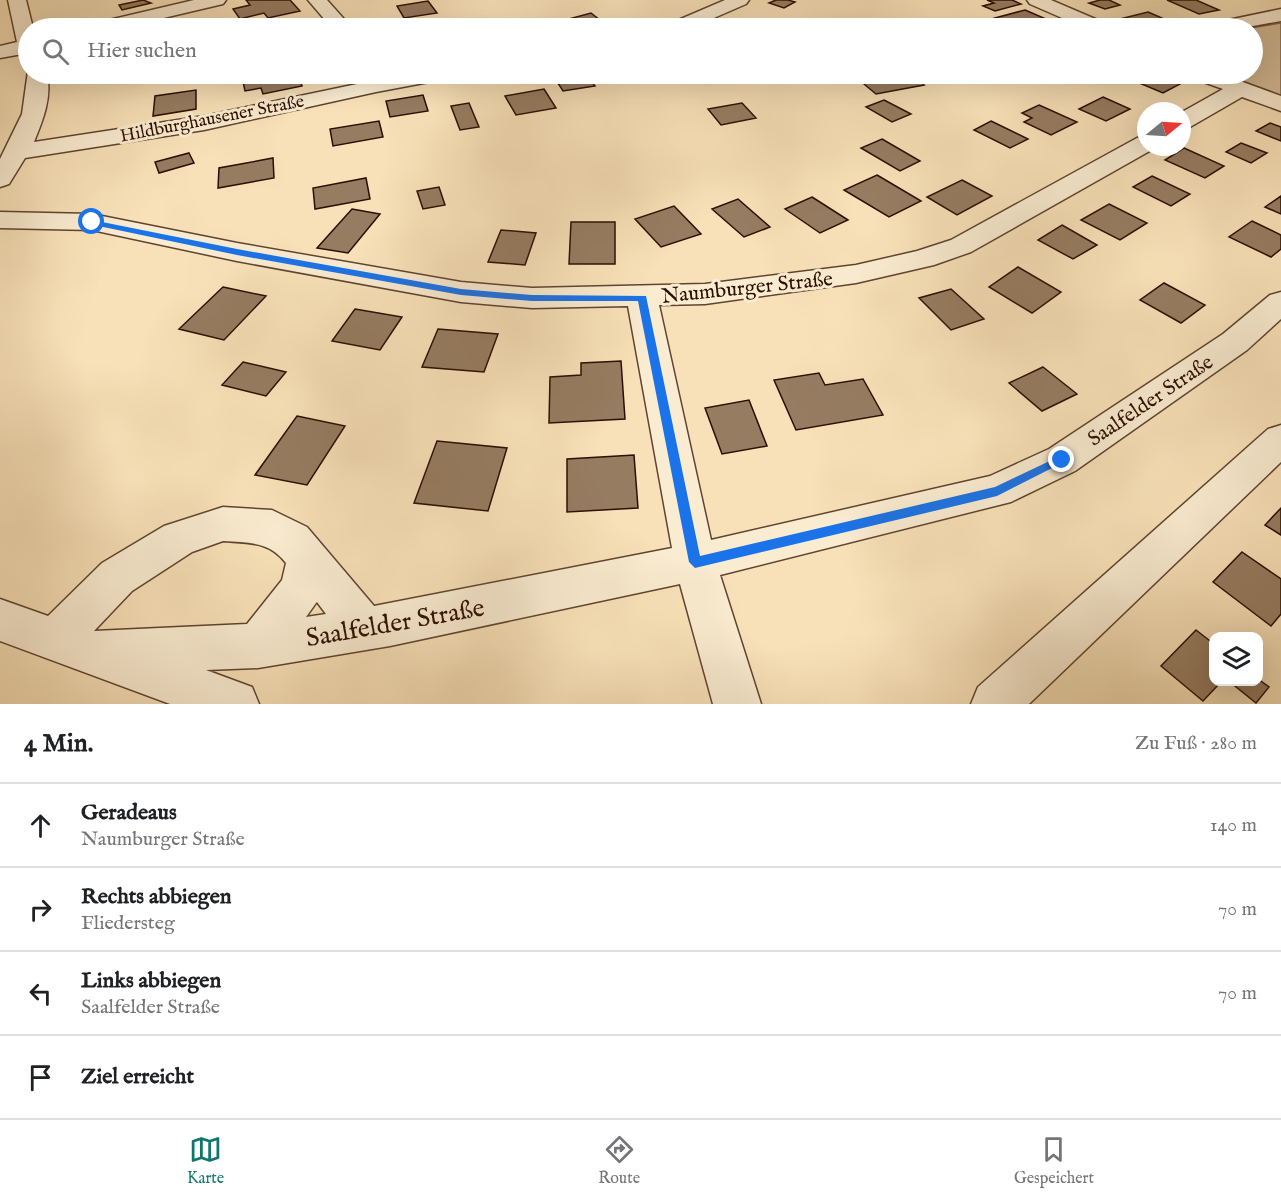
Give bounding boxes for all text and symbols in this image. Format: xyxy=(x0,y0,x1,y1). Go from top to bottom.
search box xyxy=(18,18,1263,84)
icon: search xyxy=(39,35,72,68)
text: Hier suchen xyxy=(87,37,197,65)
street label: Hildburghausener Straße xyxy=(118,90,306,149)
north arrow xyxy=(1137,102,1191,156)
route start xyxy=(78,208,104,234)
street label: Naumburger Straße xyxy=(660,266,834,311)
street label: Saalfelder Straße xyxy=(1083,349,1219,453)
route end xyxy=(1048,446,1074,472)
street label: Saalfelder Straße xyxy=(303,592,487,655)
map controls xyxy=(1209,632,1263,686)
button: layers xyxy=(1209,632,1263,686)
text: 4 Min. xyxy=(24,727,93,760)
text: Zu Fuß · 280 m xyxy=(1135,731,1257,756)
text: Geradeaus xyxy=(81,799,177,827)
icon: ahead xyxy=(24,809,57,842)
text: 140 m xyxy=(1210,813,1257,838)
text: Naumburger Straße xyxy=(81,827,245,852)
text: Rechts abbiegen xyxy=(81,883,231,911)
icon: right xyxy=(24,893,57,926)
text: 70 m xyxy=(1218,897,1257,922)
text: Fliedersteg xyxy=(81,911,175,936)
text: Links abbiegen xyxy=(81,967,221,995)
icon: left xyxy=(24,977,57,1010)
text: 70 m xyxy=(1218,981,1257,1006)
text: Saalfelder Straße xyxy=(81,995,220,1020)
icon: arrive xyxy=(24,1061,57,1094)
text: Ziel erreicht xyxy=(81,1063,194,1091)
tab: Karte xyxy=(187,1133,224,1189)
tab: Route xyxy=(598,1133,640,1189)
tab: Gespeichert xyxy=(1014,1133,1094,1189)

